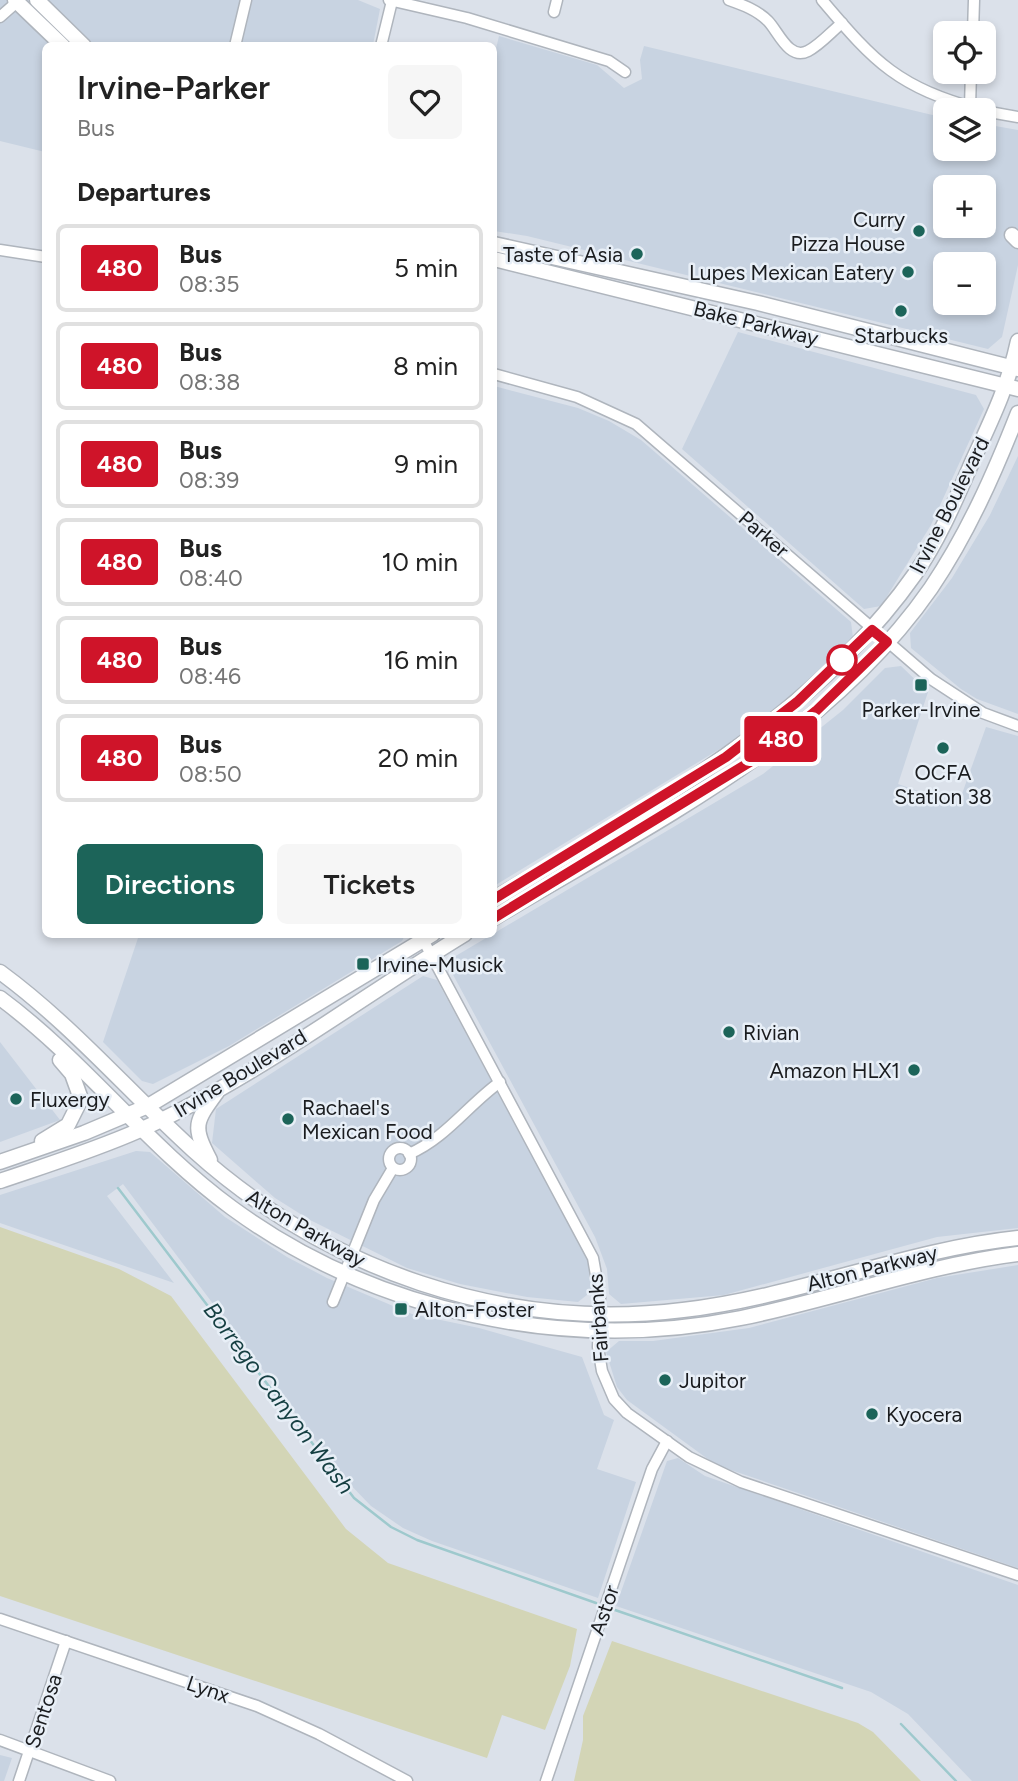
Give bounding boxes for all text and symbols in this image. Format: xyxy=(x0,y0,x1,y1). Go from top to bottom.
map controls xyxy=(933,21,996,315)
button: locate xyxy=(933,21,996,84)
button: heart xyxy=(388,65,462,139)
text: Irvine-Parker xyxy=(77,68,270,107)
button: layers xyxy=(933,98,996,161)
text: Bus xyxy=(77,114,115,142)
button: + xyxy=(933,175,996,238)
text: Departures xyxy=(77,176,211,208)
place label: Curry Pizza House xyxy=(791,207,905,256)
marker: Curry Pizza House xyxy=(911,223,927,239)
text: Bus xyxy=(179,238,222,270)
place label: Taste of Asia xyxy=(503,242,623,267)
marker: Taste of Asia xyxy=(629,246,645,262)
text: 5 min xyxy=(394,252,458,284)
button: − xyxy=(933,252,996,315)
text: 480 xyxy=(97,253,142,282)
place label: Lupes Mexican Eatery xyxy=(689,260,894,285)
marker: Lupes Mexican Eatery xyxy=(900,264,916,280)
text: 08:35 xyxy=(179,270,239,298)
street label: Bake Parkway xyxy=(691,295,821,351)
marker: Starbucks xyxy=(893,303,909,319)
place label: Starbucks xyxy=(854,323,948,348)
text: Bus xyxy=(179,336,222,368)
text: 8 min xyxy=(393,350,458,382)
text: 480 xyxy=(97,351,142,380)
text: 08:38 xyxy=(179,368,240,396)
street label: Irvine Boulevard xyxy=(904,432,994,578)
text: Bus xyxy=(179,434,222,466)
text: 9 min xyxy=(394,448,458,480)
text: 480 xyxy=(97,449,142,478)
text: 08:39 xyxy=(179,466,239,494)
street label: Parker xyxy=(734,505,794,563)
text: Bus xyxy=(179,532,222,564)
text: 10 min xyxy=(382,546,458,578)
text: 480 xyxy=(97,547,142,576)
text: 08:40 xyxy=(179,564,243,592)
text: Bus xyxy=(179,630,222,662)
text: 16 min xyxy=(383,644,458,676)
text: 480 xyxy=(97,645,142,674)
unlabelled marker xyxy=(827,645,857,675)
text: 08:46 xyxy=(179,662,241,690)
marker: Parker-Irvine xyxy=(913,677,929,693)
place label: Parker-Irvine xyxy=(862,697,980,722)
line badge: 480 xyxy=(741,716,821,762)
text: 480 xyxy=(758,724,804,753)
text: Bus xyxy=(179,728,222,760)
marker: OCFA Station 38 xyxy=(935,740,951,756)
text: 20 min xyxy=(378,742,458,774)
text: 480 xyxy=(97,743,142,772)
text: 08:50 xyxy=(179,760,242,788)
place label: OCFA Station 38 xyxy=(894,760,992,809)
button: Directions xyxy=(77,844,263,924)
button: Tickets xyxy=(277,844,462,924)
place label: Irvine-Musick xyxy=(377,952,504,977)
marker: Irvine-Musick xyxy=(355,956,371,972)
place label: Rivian xyxy=(743,1020,799,1045)
street label: Irvine Boulevard xyxy=(169,1024,311,1122)
marker: Rivian xyxy=(721,1024,737,1040)
place label: Amazon HLX1 xyxy=(770,1058,900,1083)
marker: Amazon HLX1 xyxy=(906,1062,922,1078)
place label: Fluxergy xyxy=(30,1087,110,1112)
marker: Fluxergy xyxy=(8,1091,24,1107)
place label: Rachael's Mexican Food xyxy=(302,1095,433,1144)
marker: Rachael's Mexican Food xyxy=(280,1111,296,1127)
street label: Alton Parkway xyxy=(242,1184,370,1272)
street label: Alton Parkway xyxy=(804,1240,940,1296)
street label: Fairbanks xyxy=(582,1273,614,1363)
water label: Borrego Canyon Wash xyxy=(198,1297,360,1500)
place label: Alton-Foster xyxy=(415,1297,534,1322)
marker: Alton-Foster xyxy=(393,1301,409,1317)
place label: Jupitor xyxy=(679,1368,746,1393)
marker: Jupitor xyxy=(657,1372,673,1388)
place label: Kyocera xyxy=(886,1402,962,1427)
marker: Kyocera xyxy=(864,1406,880,1422)
street label: Astor xyxy=(584,1582,624,1638)
street label: Lynx xyxy=(183,1670,233,1708)
street label: Sentosa xyxy=(19,1671,67,1751)

